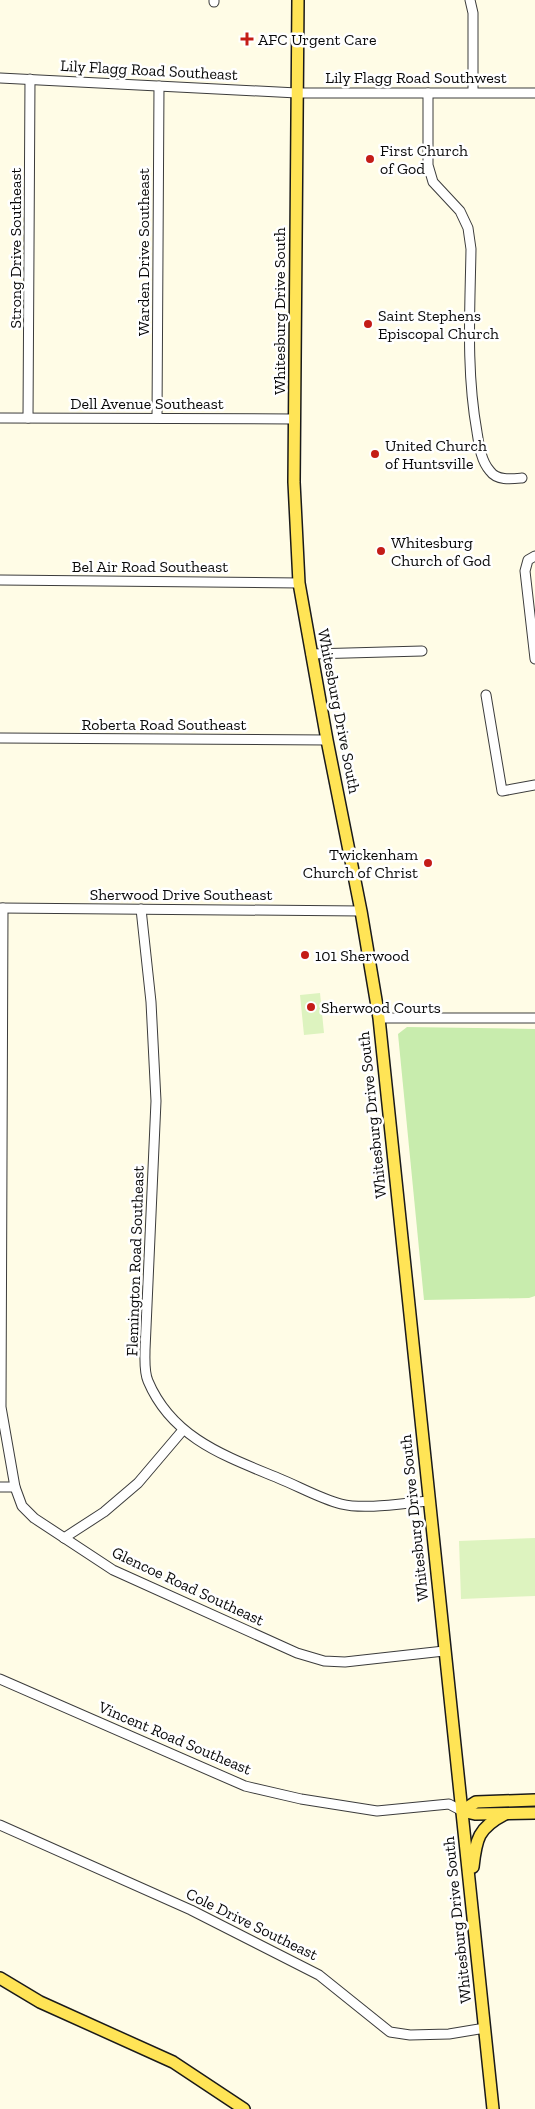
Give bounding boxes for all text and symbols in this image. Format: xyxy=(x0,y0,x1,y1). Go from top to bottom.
place label: AFC Urgent Care xyxy=(258,30,376,49)
marker: AFC Urgent Care xyxy=(240,32,254,46)
street label: Lily Flagg Road Southeast xyxy=(60,56,238,84)
street label: Lily Flagg Road Southwest xyxy=(325,68,507,87)
place label: First Church of God xyxy=(380,141,468,178)
marker: First Church of God xyxy=(364,153,376,165)
street label: Strong Drive Southeast xyxy=(6,167,25,329)
street label: Warden Drive Southeast xyxy=(134,168,153,336)
street label: Whitesburg Drive South xyxy=(270,227,289,395)
place label: Saint Stephens Episcopal Church xyxy=(378,306,499,343)
marker: Saint Stephens Episcopal Church xyxy=(362,318,374,330)
street label: Dell Avenue Southeast xyxy=(70,394,224,413)
place label: United Church of Huntsville xyxy=(385,436,487,473)
marker: United Church of Huntsville xyxy=(369,448,381,460)
place label: Whitesburg Church of God xyxy=(391,533,491,570)
marker: Whitesburg Church of God xyxy=(375,545,387,557)
street label: Bel Air Road Southeast xyxy=(72,557,228,576)
street label: Whitesburg Drive South xyxy=(314,627,364,795)
street label: Roberta Road Southeast xyxy=(82,715,246,734)
place label: Twickenham Church of Christ xyxy=(303,845,418,882)
marker: Twickenham Church of Christ xyxy=(422,857,434,869)
street label: Sherwood Drive Southeast xyxy=(90,885,272,904)
place label: 101 Sherwood xyxy=(315,946,409,965)
marker: 101 Sherwood xyxy=(299,949,311,961)
place label: Sherwood Courts xyxy=(321,998,441,1017)
marker: Sherwood Courts xyxy=(305,1001,317,1013)
street label: Whitesburg Drive South xyxy=(354,1031,390,1199)
street label: Flemington Road Southeast xyxy=(122,1165,148,1357)
street label: Whitesburg Drive South xyxy=(396,1434,432,1602)
street label: Glencoe Road Southeast xyxy=(109,1542,267,1630)
street label: Vincent Road Southeast xyxy=(95,1697,254,1779)
street label: Whitesburg Drive South xyxy=(439,1836,475,2004)
street label: Cole Drive Southeast xyxy=(183,1884,321,1964)

